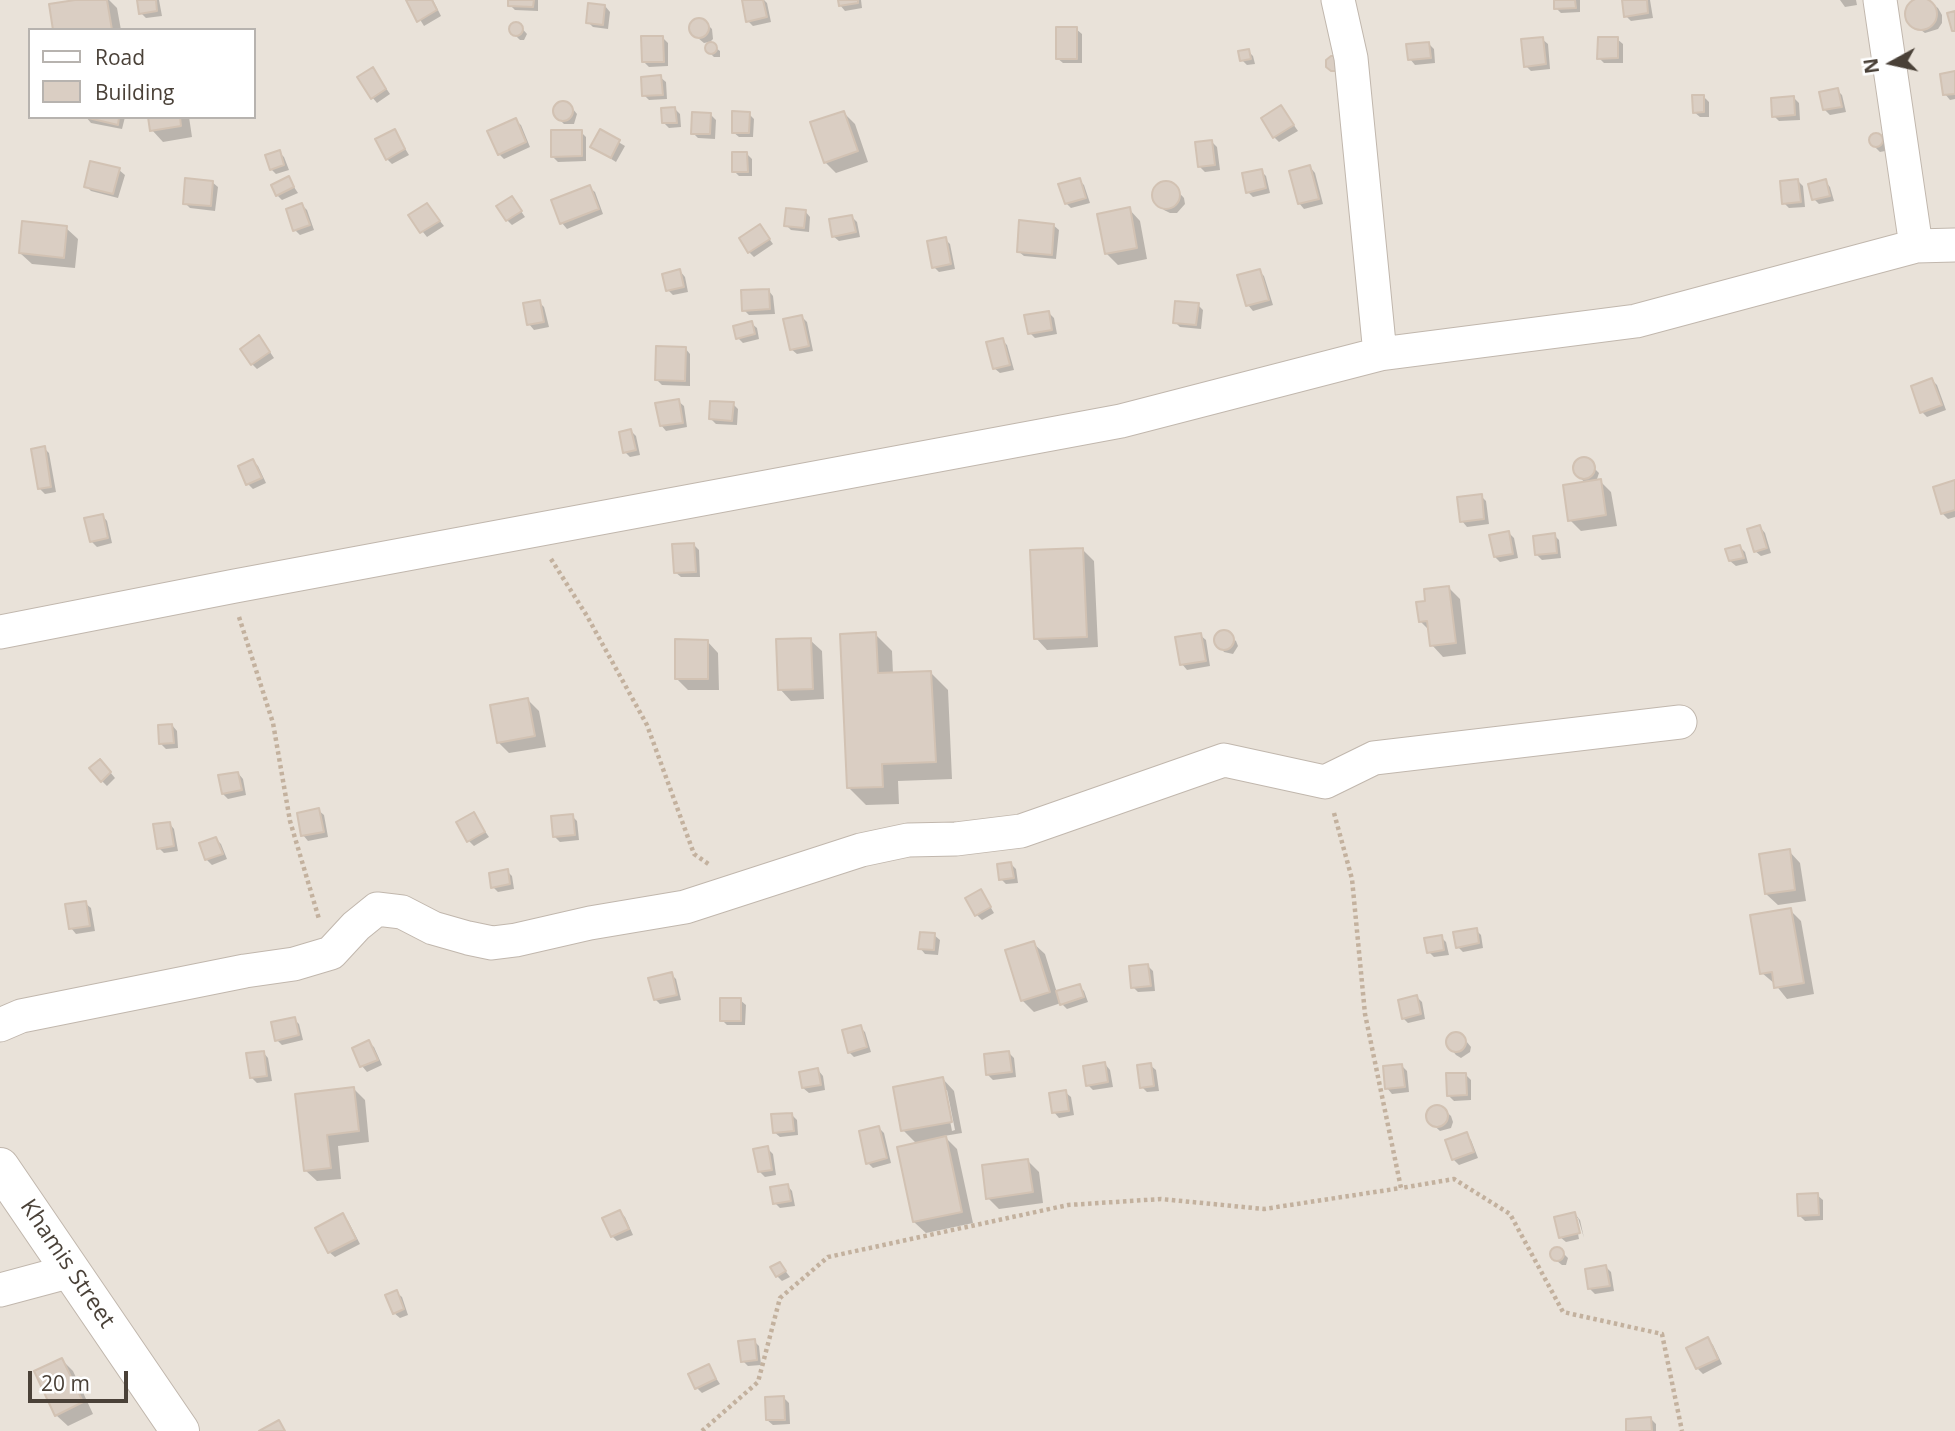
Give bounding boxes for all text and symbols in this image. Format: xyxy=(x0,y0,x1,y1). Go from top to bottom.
legend xyxy=(28,28,256,119)
north arrow xyxy=(1857,28,1927,98)
text: Road xyxy=(95,43,145,71)
text: N xyxy=(1857,56,1885,75)
text: Building xyxy=(95,78,174,106)
street label: Khamis Street xyxy=(14,1194,120,1334)
scale bar xyxy=(32,1358,131,1402)
text: 20 m xyxy=(41,1369,90,1397)

